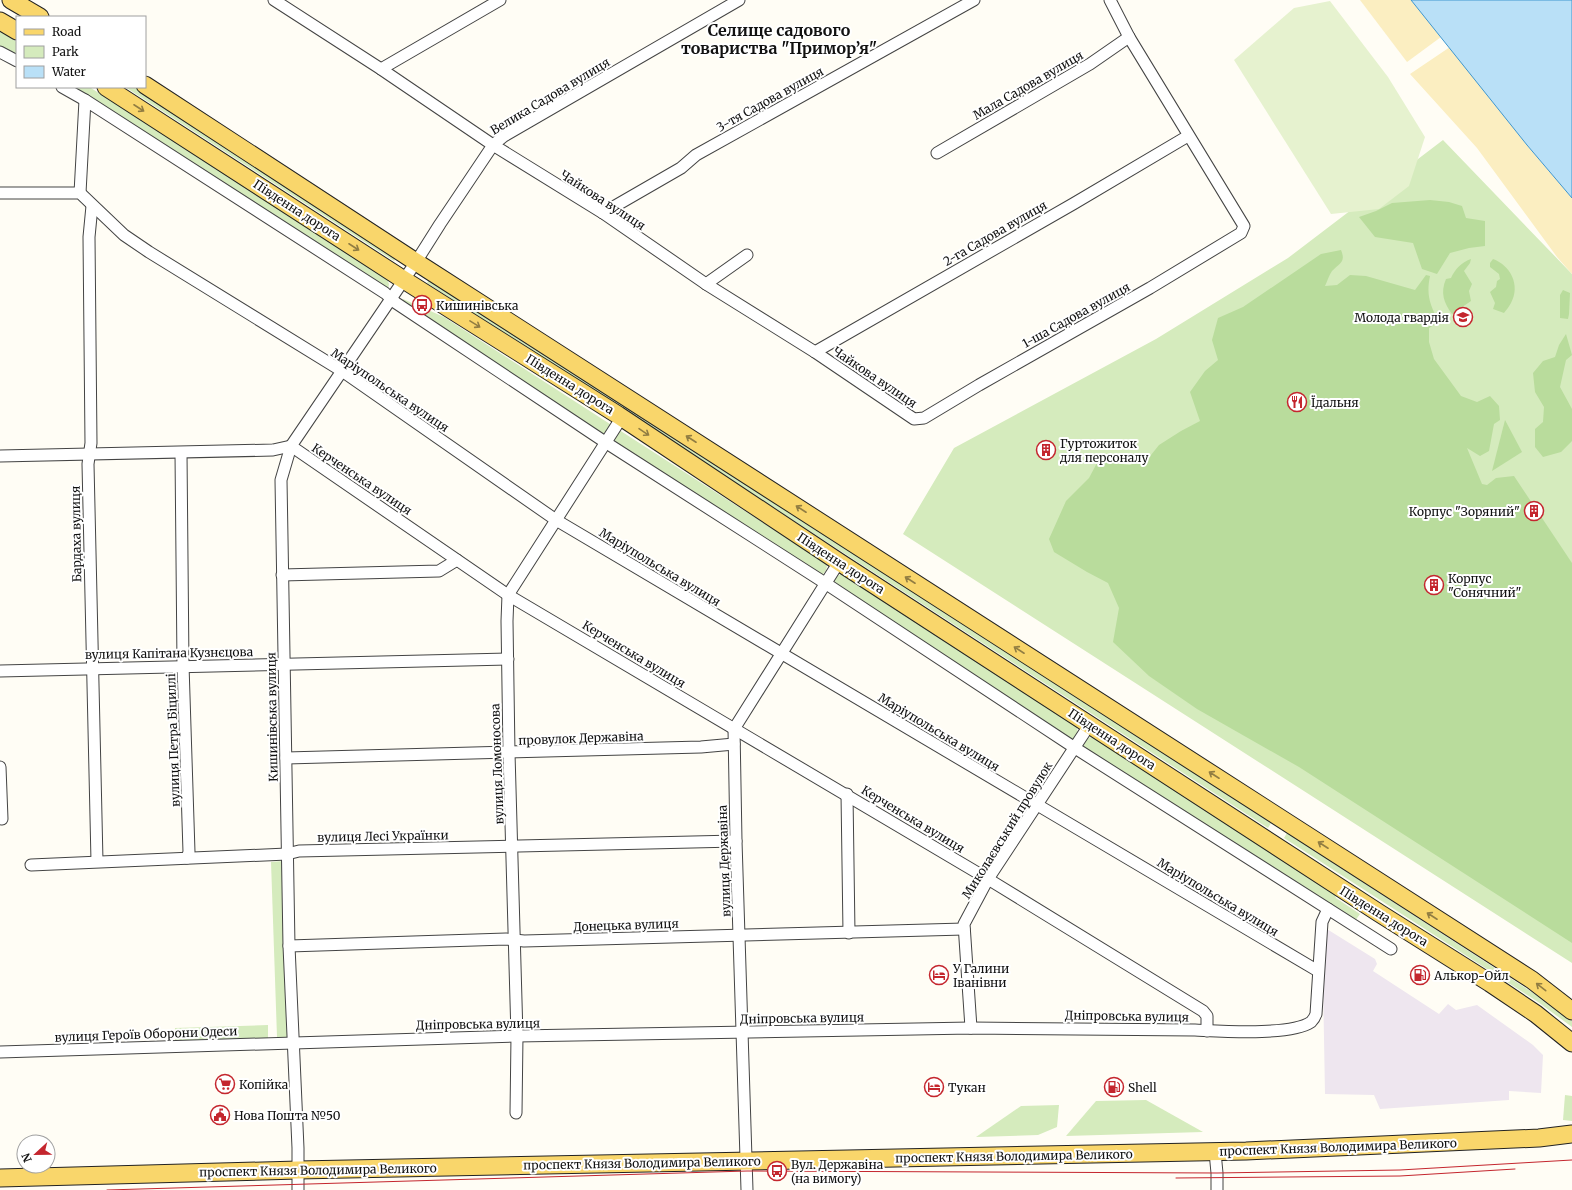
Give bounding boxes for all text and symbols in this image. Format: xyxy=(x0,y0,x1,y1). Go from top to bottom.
legend xyxy=(16,16,146,88)
district label: Селище садового товариства "Примор’я" xyxy=(681,20,877,58)
text: Road xyxy=(52,24,81,39)
text: Park xyxy=(52,44,79,59)
street label: Мала Садова вулиця xyxy=(970,47,1086,123)
street label: Велика Садова вулиця xyxy=(488,54,612,138)
street label: 3-тя Садова вулиця xyxy=(714,63,826,135)
text: Water xyxy=(51,64,87,79)
one-way arrow xyxy=(133,104,144,112)
street label: Чайкова вулиця xyxy=(558,167,648,233)
street label: Південна дорога xyxy=(251,176,344,244)
street label: 2-га Садова вулиця xyxy=(941,197,1049,269)
one-way arrow xyxy=(348,243,359,251)
street label: 1-ша Садова вулиця xyxy=(1020,279,1132,351)
bus stop icon: Кишинівська xyxy=(411,294,433,316)
place label: Кишинівська xyxy=(436,298,519,313)
school or university icon: Молода гвардія xyxy=(1452,306,1474,328)
place label: Молода гвардія xyxy=(1354,310,1449,325)
one-way arrow xyxy=(469,321,481,329)
street label: Чайкова вулиця xyxy=(830,343,920,411)
street label: Маріупольська вулиця xyxy=(328,345,452,435)
street label: Південна дорога xyxy=(523,351,617,417)
restaurant icon: Їдальня xyxy=(1286,391,1308,413)
place label: Їдальня xyxy=(1311,395,1359,410)
one-way arrow xyxy=(638,428,649,436)
one-way arrow xyxy=(686,435,697,443)
place label: Гуртожиток для персоналу xyxy=(1059,436,1148,465)
building icon: Гуртожиток для персоналу xyxy=(1035,439,1057,461)
street label: Керченська вулиця xyxy=(309,440,415,518)
street label: Бардаха вулиця xyxy=(68,486,84,582)
building icon: Корпус "Зоряний" xyxy=(1523,500,1545,522)
place label: Корпус "Зоряний" xyxy=(1409,504,1520,519)
one-way arrow xyxy=(795,505,807,513)
street label: Маріупольська вулиця xyxy=(597,525,723,609)
street label: Південна дорога xyxy=(795,529,888,597)
place label: Корпус "Сонячний" xyxy=(1448,571,1522,600)
building icon: Корпус "Сонячний" xyxy=(1423,574,1445,596)
one-way arrow xyxy=(904,575,916,583)
street label: Керченська вулиця xyxy=(580,617,688,691)
street label: вулиця Капітана Кузнєцова xyxy=(85,644,254,662)
one-way arrow xyxy=(1014,646,1025,654)
street label: Кишинівська вулиця xyxy=(263,652,281,782)
street label: вулиця Петра Біциллі xyxy=(163,673,183,807)
street label: Маріупольська вулиця xyxy=(876,690,1002,774)
street label: вулиця Ломоносова xyxy=(487,703,507,825)
street label: Південна дорога xyxy=(1066,705,1159,773)
street label: провулок Державіна xyxy=(518,728,644,748)
street label: Миколаєвський провулок xyxy=(959,758,1056,901)
one-way arrow xyxy=(1209,771,1220,779)
street label: Керченська вулиця xyxy=(859,782,967,856)
street label: вулиця Державіна xyxy=(715,804,733,917)
street label: вулиця Лесі Українки xyxy=(317,827,449,845)
one-way arrow xyxy=(1317,841,1329,849)
street label: Маріупольська вулиця xyxy=(1155,855,1281,939)
street label: Південна дорога xyxy=(1337,883,1431,949)
one-way arrow xyxy=(1427,912,1438,920)
street label: Донецька вулиця xyxy=(573,916,679,934)
place label: У Галини Іванівни xyxy=(952,961,1009,990)
hotel icon: У Галини Іванівни xyxy=(928,964,950,986)
fuel station icon: Алькор-Ойл xyxy=(1409,964,1431,986)
place label: Алькор-Ойл xyxy=(1433,968,1509,983)
one-way arrow xyxy=(1536,983,1547,991)
street label: Дніпровська вулиця xyxy=(1065,1007,1189,1025)
street label: Дніпровська вулиця xyxy=(740,1009,864,1027)
street label: Дніпровська вулиця xyxy=(416,1015,540,1033)
street label: вулиця Героїв Оборони Одеси xyxy=(54,1023,238,1045)
supermarket icon: Копійка xyxy=(214,1073,236,1095)
hotel icon: Тукан xyxy=(923,1076,945,1098)
fuel station icon: Shell xyxy=(1103,1076,1125,1098)
place label: Копійка xyxy=(239,1077,289,1092)
place label: Тукан xyxy=(948,1080,986,1095)
place label: Shell xyxy=(1128,1080,1157,1095)
public building icon: Нова Пошта №50 xyxy=(209,1104,231,1126)
place label: Нова Пошта №50 xyxy=(234,1108,341,1123)
north arrow xyxy=(16,1134,56,1174)
street label: проспект Князя Володимира Великого xyxy=(1219,1135,1457,1159)
street label: проспект Князя Володимира Великого xyxy=(895,1146,1133,1166)
text: N xyxy=(18,1151,35,1164)
street label: проспект Князя Володимира Великого xyxy=(523,1153,761,1173)
place label: Вул. Державіна (на вимогу) xyxy=(791,1157,884,1186)
street label: проспект Князя Володимира Великого xyxy=(199,1160,437,1180)
bus stop icon: Вул. Державіна (на вимогу) xyxy=(766,1160,788,1182)

